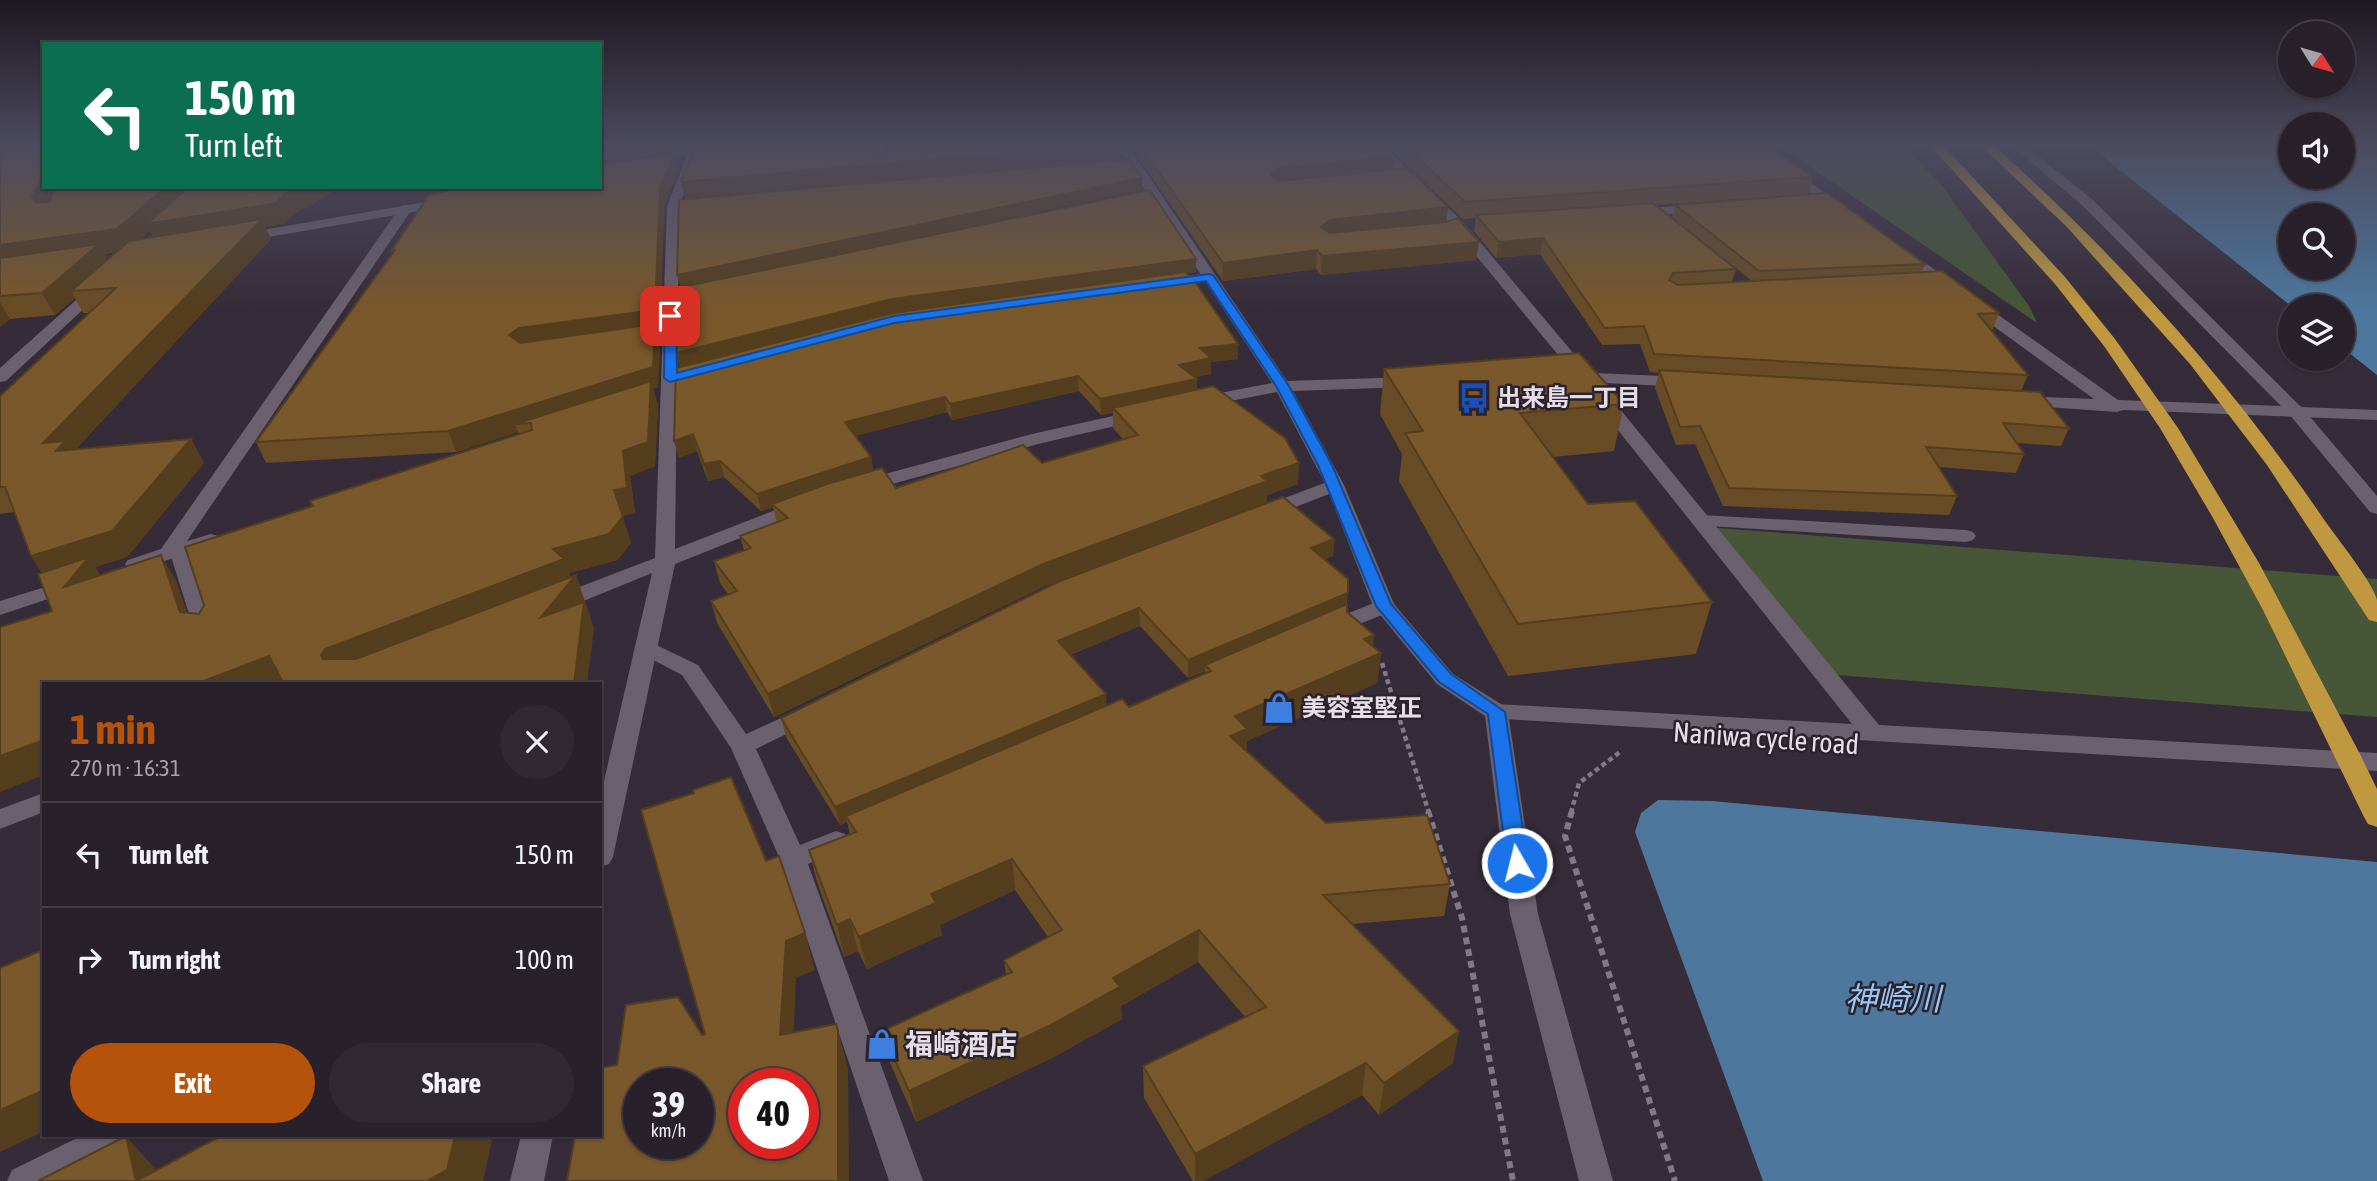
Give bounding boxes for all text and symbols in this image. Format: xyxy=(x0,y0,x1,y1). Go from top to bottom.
north arrow xyxy=(2278,21,2356,98)
map controls xyxy=(2278,21,2355,371)
text: 150 m xyxy=(185,69,296,125)
icon: left xyxy=(70,70,161,161)
button: sound xyxy=(2278,112,2355,189)
text: Turn left xyxy=(185,127,283,164)
button: search xyxy=(2278,203,2355,280)
pin xyxy=(640,286,700,346)
button: layers xyxy=(2278,294,2355,371)
icon: arrive xyxy=(651,297,689,335)
bus stop icon: 出来島一丁目 xyxy=(1457,381,1491,415)
place label: 出来島一丁目 xyxy=(1497,384,1641,411)
shop icon: 美容室堅正 xyxy=(1262,691,1296,725)
place label: 美容室堅正 xyxy=(1302,694,1422,721)
text: 1 min xyxy=(70,705,156,753)
button: close xyxy=(500,705,574,779)
street label: Naniwa cycle road xyxy=(1672,716,1860,760)
text: 270 m · 16:31 xyxy=(70,755,181,781)
position arrow xyxy=(1480,826,1554,900)
icon: left xyxy=(70,836,108,874)
text: Turn left xyxy=(129,840,209,870)
text: 150 m xyxy=(515,840,574,870)
icon: right xyxy=(70,941,108,979)
text: Turn right xyxy=(129,945,220,975)
text: 100 m xyxy=(515,945,574,975)
water label: 神崎川 xyxy=(1845,980,1944,1017)
shop icon: 福崎酒店 xyxy=(865,1027,899,1061)
place label: 福崎酒店 xyxy=(905,1028,1017,1060)
button: Exit xyxy=(70,1043,315,1123)
button: Share xyxy=(329,1043,574,1123)
speed limit sign: 40 xyxy=(728,1068,819,1159)
text: 39 xyxy=(652,1084,685,1124)
text: km/h xyxy=(651,1120,686,1141)

